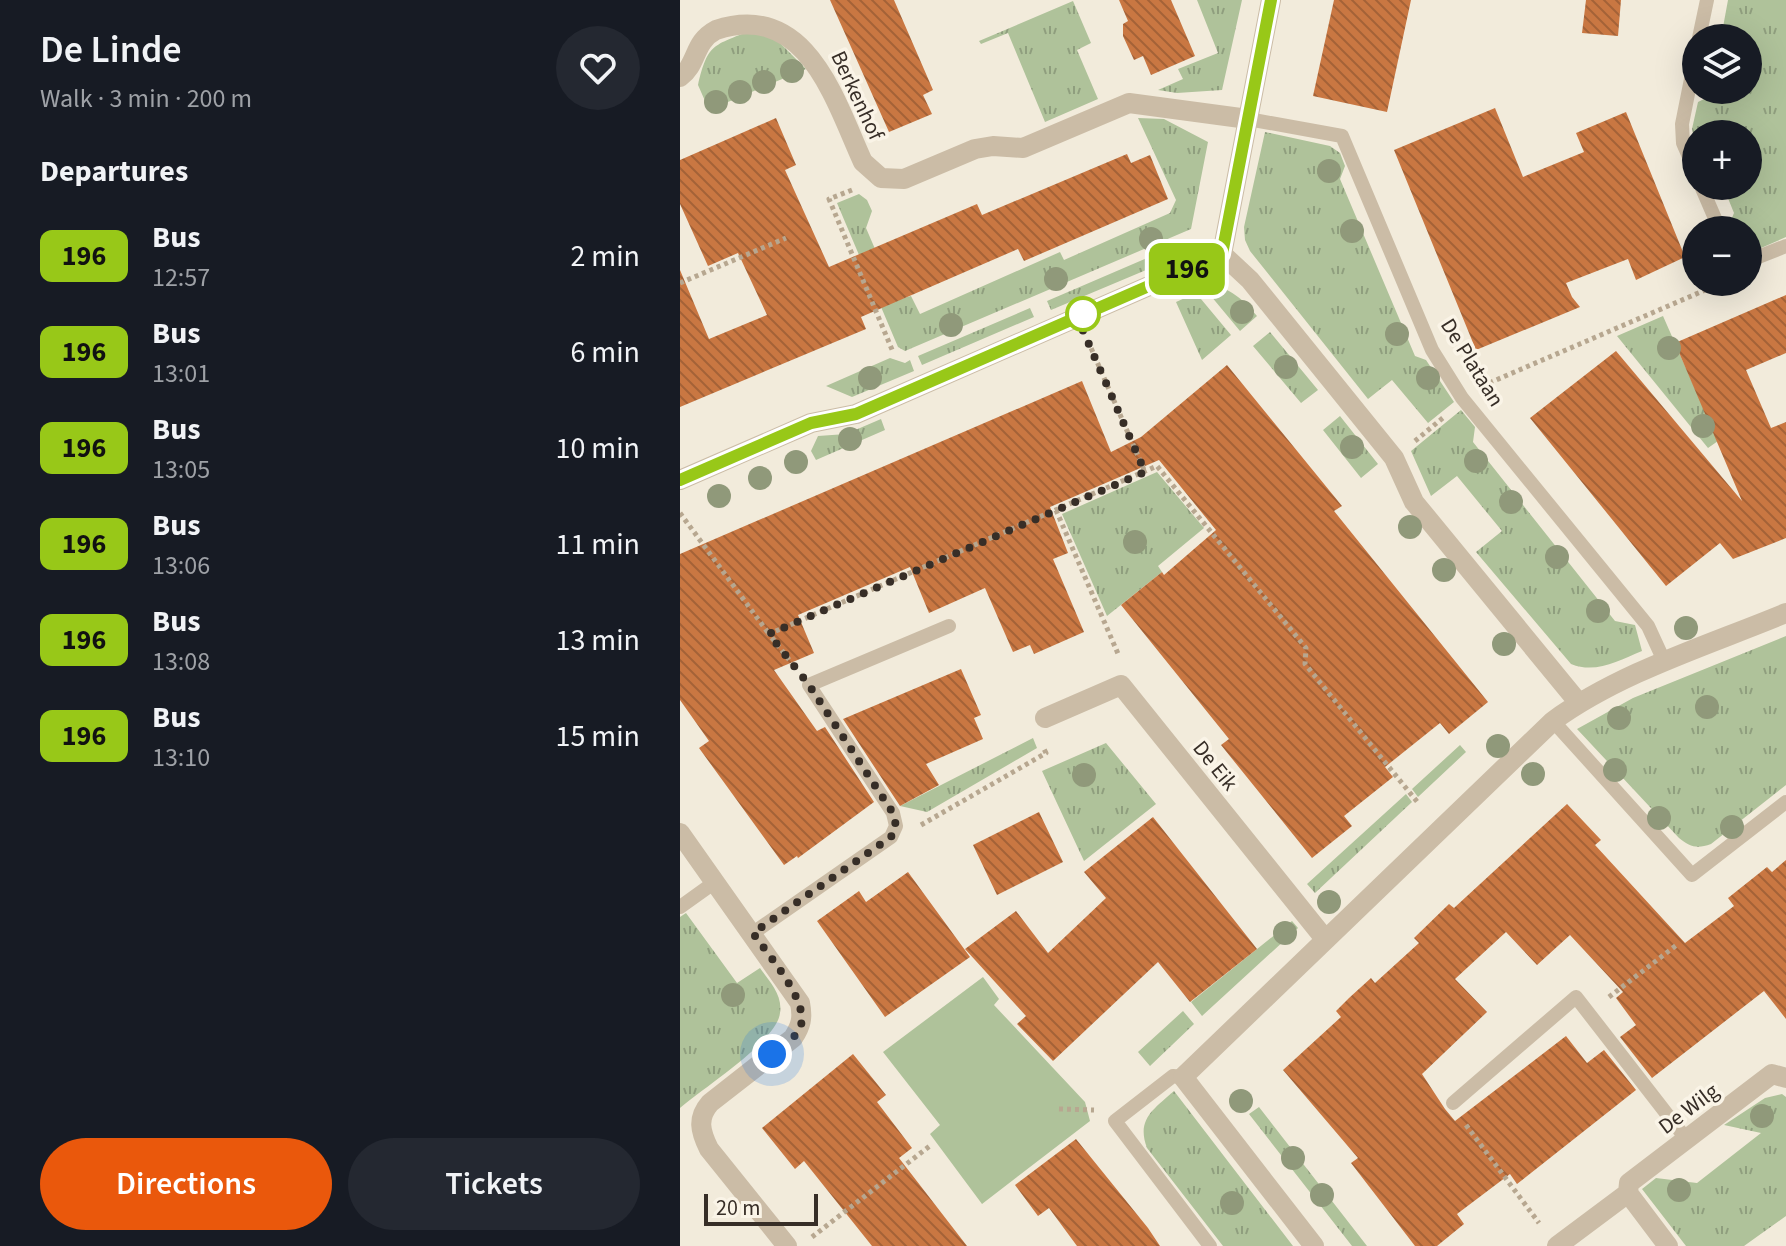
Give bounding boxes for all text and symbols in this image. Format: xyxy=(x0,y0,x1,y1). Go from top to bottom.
text: De Linde xyxy=(40,23,182,77)
map controls xyxy=(1682,24,1762,296)
button: layers xyxy=(1682,24,1762,104)
button: heart xyxy=(556,26,640,110)
street label: Berkenhof xyxy=(822,46,892,147)
text: Walk · 3 min · 200 m xyxy=(40,80,252,117)
button: + xyxy=(1682,120,1762,200)
text: Departures xyxy=(40,150,188,193)
text: Bus xyxy=(152,216,200,259)
button: − xyxy=(1682,216,1762,296)
text: 2 min xyxy=(570,235,640,278)
text: 196 xyxy=(62,236,106,276)
line badge: 196 xyxy=(1141,243,1233,295)
text: 196 xyxy=(1165,249,1209,289)
text: 12:57 xyxy=(152,259,210,296)
unlabelled marker xyxy=(1066,297,1100,331)
text: Bus xyxy=(152,312,200,355)
street label: De Plataan xyxy=(1432,312,1512,413)
text: 6 min xyxy=(570,331,640,374)
text: 196 xyxy=(62,332,106,372)
text: 13:01 xyxy=(152,355,210,392)
text: Bus xyxy=(152,408,200,451)
text: 10 min xyxy=(556,427,640,470)
text: 196 xyxy=(62,428,106,468)
text: 13:05 xyxy=(152,451,210,488)
text: Bus xyxy=(152,504,200,547)
text: 11 min xyxy=(556,523,640,566)
text: 196 xyxy=(62,524,106,564)
text: 13:06 xyxy=(152,547,210,584)
text: Bus xyxy=(152,600,200,643)
text: 13 min xyxy=(556,619,640,662)
text: 196 xyxy=(62,620,106,660)
text: 13:08 xyxy=(152,643,210,680)
text: Bus xyxy=(152,696,200,739)
text: 15 min xyxy=(556,715,640,758)
text: 196 xyxy=(62,716,106,756)
street label: De Eik xyxy=(1185,734,1246,798)
text: 13:10 xyxy=(152,739,210,776)
your location xyxy=(752,1034,792,1074)
street label: De Wilg xyxy=(1652,1075,1725,1142)
button: Directions xyxy=(40,1138,332,1230)
button: Tickets xyxy=(348,1138,640,1230)
scale bar xyxy=(704,1190,818,1226)
text: 20 m xyxy=(716,1192,761,1224)

